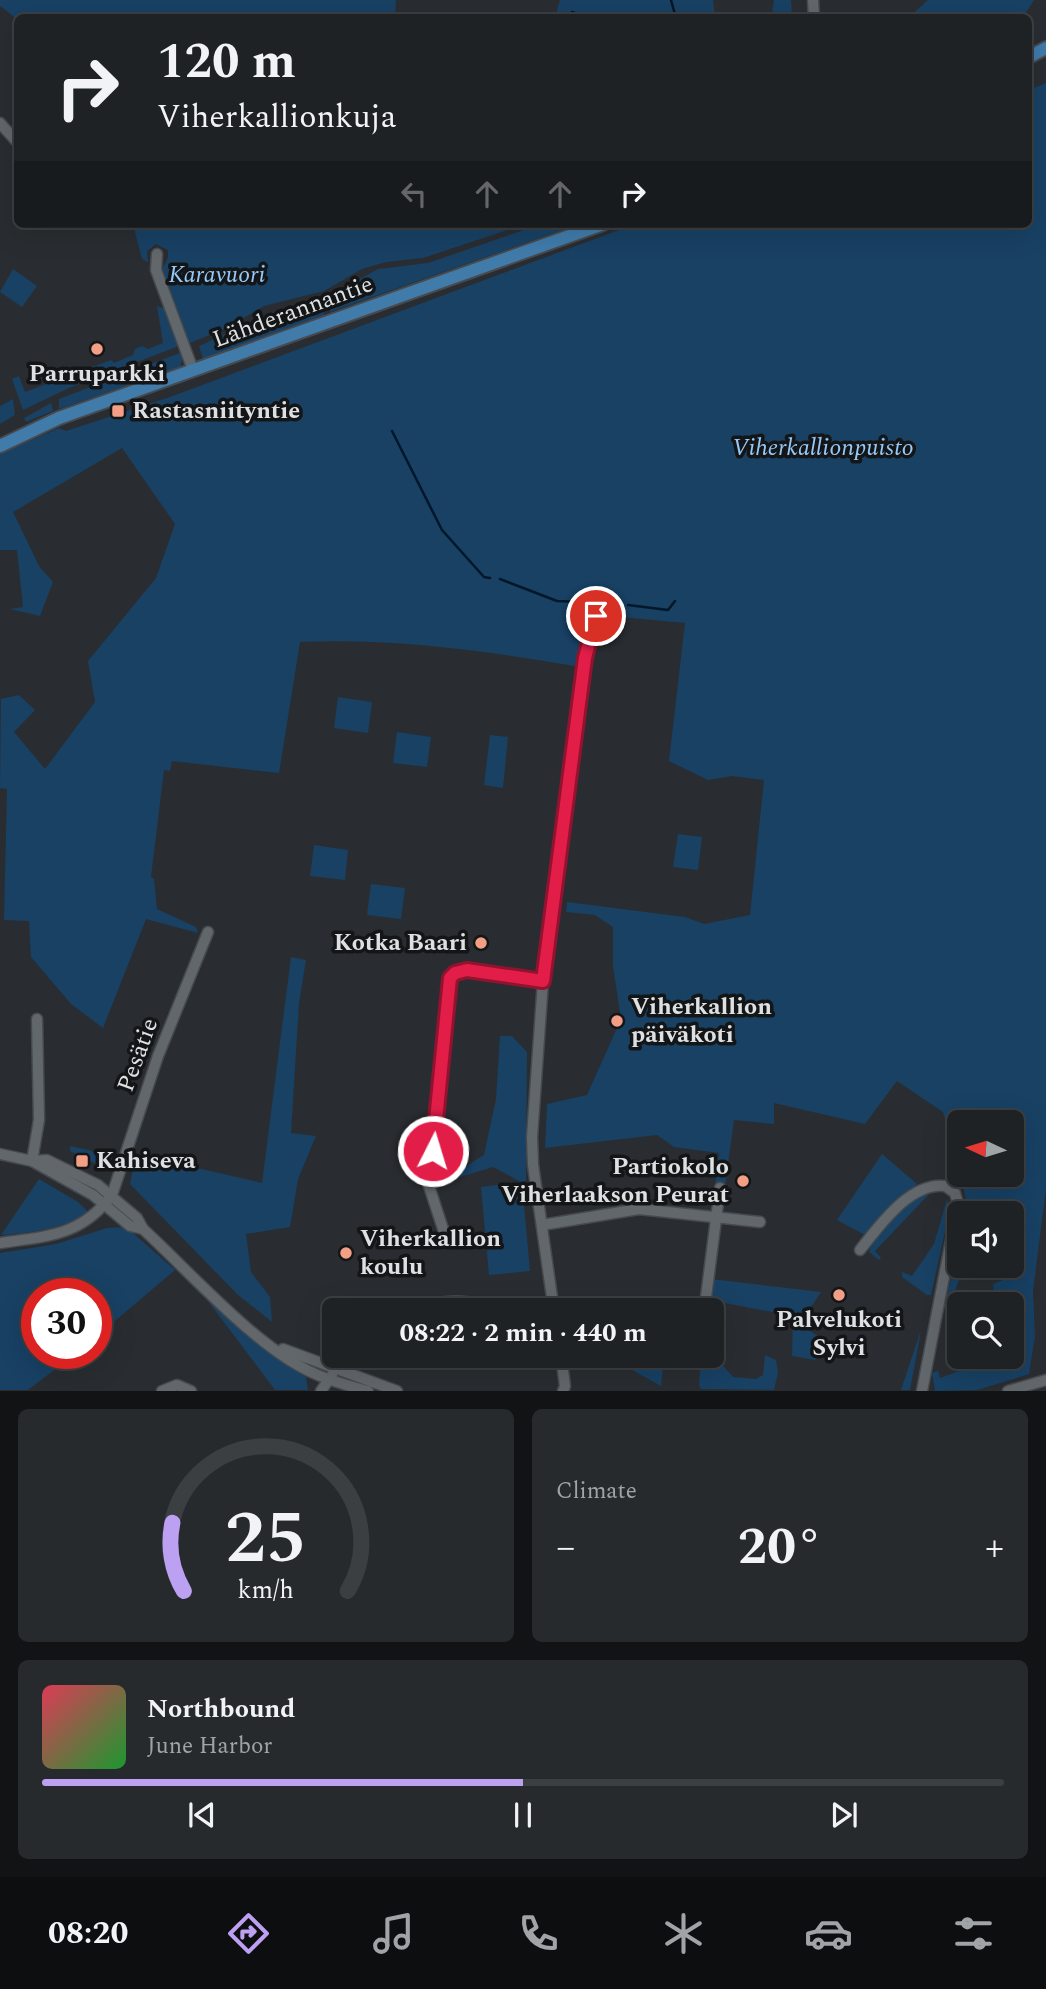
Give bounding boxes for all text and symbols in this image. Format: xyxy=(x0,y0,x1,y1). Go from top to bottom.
text: 120 m xyxy=(157,25,296,100)
icon: right xyxy=(42,42,133,133)
text: Viherkallionkuja xyxy=(157,93,396,142)
icon: left xyxy=(395,175,433,213)
icon: ahead xyxy=(468,175,506,213)
icon: ahead xyxy=(541,175,579,213)
icon: right xyxy=(614,175,652,213)
park label: Karavuori xyxy=(169,257,266,293)
street label: Lähderannantie xyxy=(208,266,378,358)
marker: Parruparkki xyxy=(89,341,105,357)
place label: Parruparkki xyxy=(29,356,165,392)
place label: Rastasniityntie xyxy=(132,393,300,429)
marker: Rastasniityntie xyxy=(110,403,126,419)
park label: Viherkallionpuisto xyxy=(732,430,914,466)
pin xyxy=(566,586,626,646)
icon: arrive xyxy=(577,597,615,635)
place label: Kotka Baari xyxy=(334,925,467,961)
marker: Kotka Baari xyxy=(473,935,489,951)
place label: Viherkallion päiväkoti xyxy=(631,989,772,1053)
street label: Pesätie xyxy=(108,1013,168,1097)
marker: Viherkallion päiväkoti xyxy=(609,1013,625,1029)
north arrow xyxy=(947,1110,1024,1186)
map controls xyxy=(947,1110,1024,1369)
position arrow xyxy=(396,1114,470,1188)
place label: Kahiseva xyxy=(96,1143,196,1179)
place label: Partiokolo Viherlaakson Peurat xyxy=(501,1149,729,1213)
marker: Kahiseva xyxy=(74,1153,90,1169)
marker: Partiokolo Viherlaakson Peurat xyxy=(735,1173,751,1189)
button: sound xyxy=(947,1201,1024,1278)
place label: Viherkallion koulu xyxy=(360,1221,501,1285)
marker: Viherkallion koulu xyxy=(338,1245,354,1261)
speed limit sign: 30 xyxy=(21,1278,112,1369)
marker: Palvelukoti Sylvi xyxy=(831,1287,847,1303)
button: search xyxy=(947,1292,1024,1369)
place label: Palvelukoti Sylvi xyxy=(776,1302,902,1366)
text: 08:22 · 2 min · 440 m xyxy=(399,1313,647,1353)
text: Climate xyxy=(556,1474,637,1509)
text: 25 xyxy=(225,1485,307,1596)
text: 20° xyxy=(738,1508,822,1587)
text: − xyxy=(556,1519,575,1577)
text: + xyxy=(985,1519,1004,1577)
text: km/h xyxy=(238,1572,294,1610)
text: Northbound xyxy=(147,1689,295,1729)
text: June Harbor xyxy=(147,1729,272,1764)
icon: previous xyxy=(183,1796,221,1834)
icon: pause xyxy=(504,1796,542,1834)
icon: next xyxy=(825,1796,863,1834)
text: 08:20 xyxy=(48,1909,128,1958)
icon: directions xyxy=(224,1909,273,1958)
icon: music xyxy=(369,1909,418,1958)
icon: phone xyxy=(514,1909,563,1958)
icon: climate xyxy=(659,1909,708,1958)
icon: car xyxy=(804,1909,853,1958)
icon: filters xyxy=(949,1909,998,1958)

